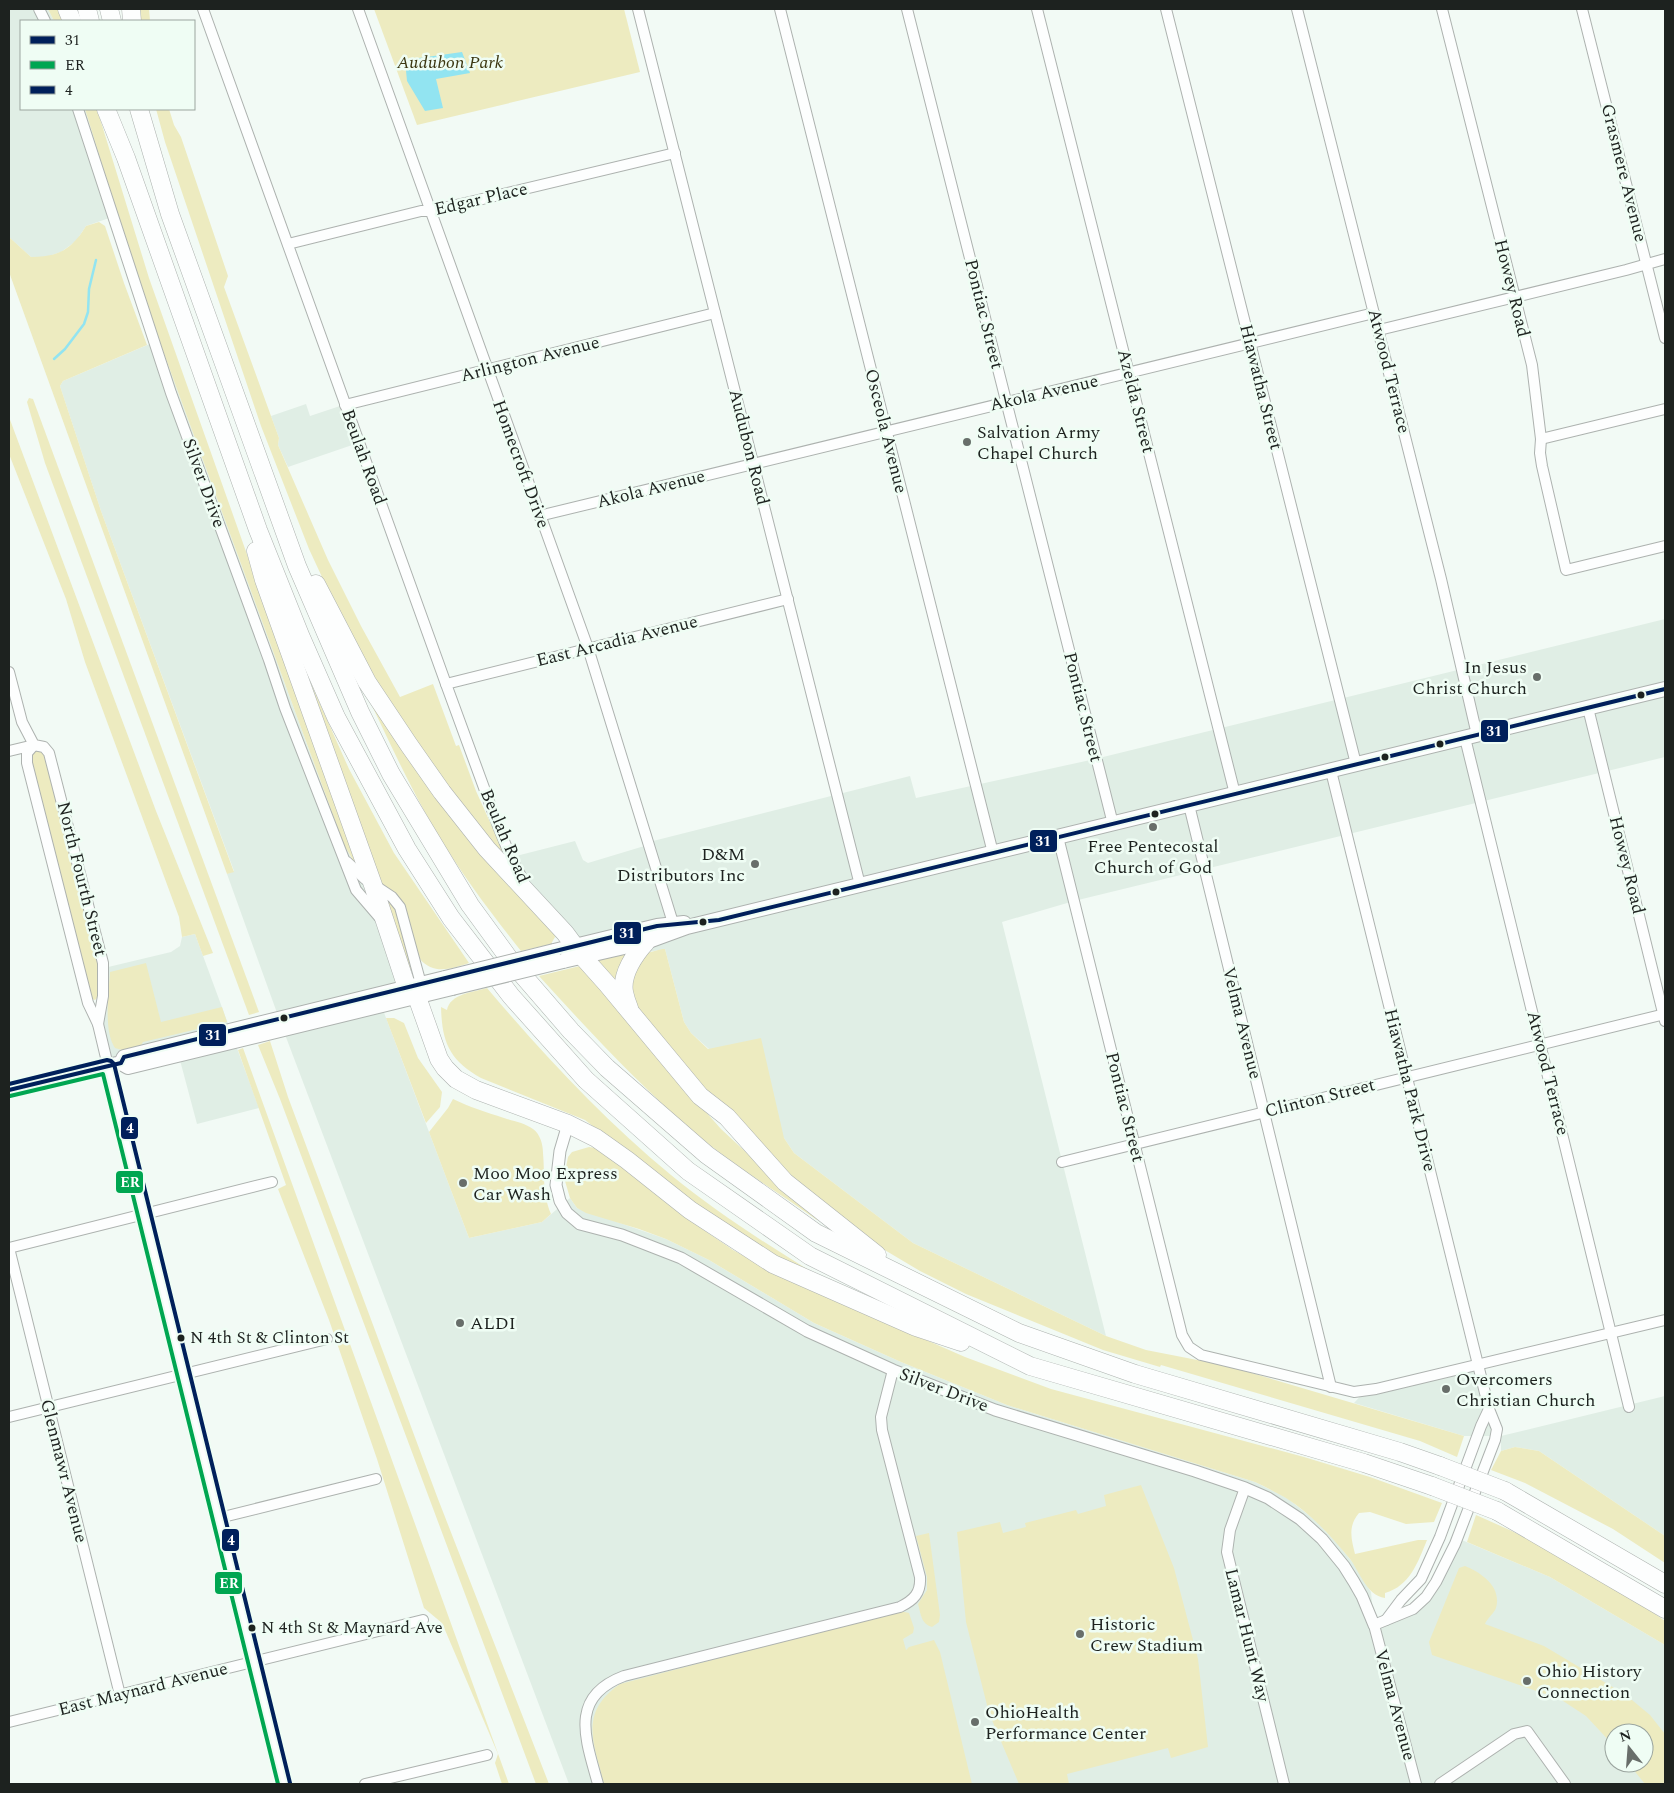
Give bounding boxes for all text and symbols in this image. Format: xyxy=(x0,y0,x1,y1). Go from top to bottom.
legend xyxy=(20,20,195,110)
text: 31 xyxy=(65,29,80,52)
park label: Audubon Park xyxy=(396,49,504,76)
text: ER xyxy=(65,54,85,77)
text: 4 xyxy=(65,79,73,102)
street label: Grasmere Avenue xyxy=(1594,101,1654,245)
street label: Edgar Place xyxy=(432,175,530,223)
street label: Howey Road xyxy=(1487,236,1537,340)
street label: Pontiac Street xyxy=(957,256,1011,372)
street label: Atwood Terrace xyxy=(1360,306,1418,436)
street label: Hiawatha Street xyxy=(1232,321,1290,453)
street label: Arlington Avenue xyxy=(458,329,602,389)
street label: Azelda Street xyxy=(1110,346,1162,456)
street label: Osceola Avenue xyxy=(857,366,915,496)
street label: Akola Avenue xyxy=(987,367,1101,419)
street label: Audubon Road xyxy=(722,386,776,508)
street label: Homecroft Drive xyxy=(485,396,557,532)
street label: Beulah Road xyxy=(334,405,394,509)
place label: Salvation Army Chapel Church xyxy=(977,419,1101,467)
street label: Silver Drive xyxy=(175,434,233,532)
marker: Salvation Army Chapel Church xyxy=(961,436,973,448)
street label: Akola Avenue xyxy=(594,463,708,515)
street label: East Arcadia Avenue xyxy=(533,608,701,674)
street label: Pontiac Street xyxy=(1056,649,1110,765)
place label: In Jesus Christ Church xyxy=(1412,654,1527,702)
marker: In Jesus Christ Church xyxy=(1531,671,1543,683)
unlabelled marker xyxy=(1636,690,1646,700)
line badge: 31 xyxy=(1480,719,1509,743)
text: 31 xyxy=(1486,721,1502,742)
unlabelled marker xyxy=(1435,739,1445,749)
unlabelled marker xyxy=(1380,752,1390,762)
street label: Beulah Road xyxy=(473,785,537,887)
street label: North Fourth Street xyxy=(50,799,114,959)
unlabelled marker xyxy=(1150,809,1160,819)
street label: Howey Road xyxy=(1602,813,1652,917)
marker: Free Pentecostal Church of God xyxy=(1147,821,1159,833)
line badge: 31 xyxy=(1029,829,1058,853)
text: 31 xyxy=(1035,831,1051,852)
place label: Free Pentecostal Church of God xyxy=(1087,833,1219,881)
place label: D&M Distributors Inc xyxy=(617,841,745,889)
marker: D&M Distributors Inc xyxy=(749,858,761,870)
unlabelled marker xyxy=(831,887,841,897)
unlabelled marker xyxy=(698,917,708,927)
line badge: 31 xyxy=(613,921,642,945)
text: 31 xyxy=(619,923,635,944)
street label: Velma Avenue xyxy=(1215,964,1269,1082)
street label: Hiawatha Park Drive xyxy=(1377,1006,1443,1174)
street label: Atwood Terrace xyxy=(1519,1008,1577,1138)
unlabelled marker xyxy=(279,1013,289,1023)
line badge: 31 xyxy=(198,1023,227,1047)
text: 31 xyxy=(205,1025,221,1046)
street label: Pontiac Street xyxy=(1098,1049,1152,1165)
street label: Clinton Street xyxy=(1262,1071,1378,1125)
line badge: 4 xyxy=(120,1116,139,1140)
text: 4 xyxy=(126,1118,134,1139)
place label: Moo Moo Express Car Wash xyxy=(473,1160,618,1208)
line badge: ER xyxy=(115,1170,144,1194)
text: ER xyxy=(120,1172,141,1193)
marker: Moo Moo Express Car Wash xyxy=(457,1177,469,1189)
place label: ALDI xyxy=(470,1310,516,1337)
marker: ALDI xyxy=(454,1317,466,1329)
place label: N 4th St & Clinton St xyxy=(190,1325,349,1351)
marker: N 4th St & Clinton St xyxy=(176,1333,186,1343)
street label: Silver Drive xyxy=(895,1361,993,1419)
place label: Overcomers Christian Church xyxy=(1456,1366,1596,1414)
marker: Overcomers Christian Church xyxy=(1440,1383,1452,1395)
street label: Glenmawr Avenue xyxy=(33,1396,95,1546)
line badge: 4 xyxy=(221,1528,240,1552)
text: 4 xyxy=(227,1530,235,1551)
street label: Lamar Hunt Way xyxy=(1217,1565,1277,1706)
line badge: ER xyxy=(214,1571,243,1595)
text: ER xyxy=(219,1573,240,1594)
place label: Historic Crew Stadium xyxy=(1090,1611,1203,1659)
place label: N 4th St & Maynard Ave xyxy=(261,1615,443,1641)
marker: N 4th St & Maynard Ave xyxy=(247,1623,257,1633)
marker: Historic Crew Stadium xyxy=(1074,1628,1086,1640)
street label: Velma Avenue xyxy=(1367,1646,1423,1764)
street label: East Maynard Avenue xyxy=(55,1655,231,1723)
place label: Ohio History Connection xyxy=(1537,1658,1643,1706)
marker: Ohio History Connection xyxy=(1521,1675,1533,1687)
place label: OhioHealth Performance Center xyxy=(985,1699,1146,1747)
marker: OhioHealth Performance Center xyxy=(969,1716,981,1728)
north arrow xyxy=(1604,1723,1654,1773)
text: N xyxy=(1617,1724,1634,1748)

